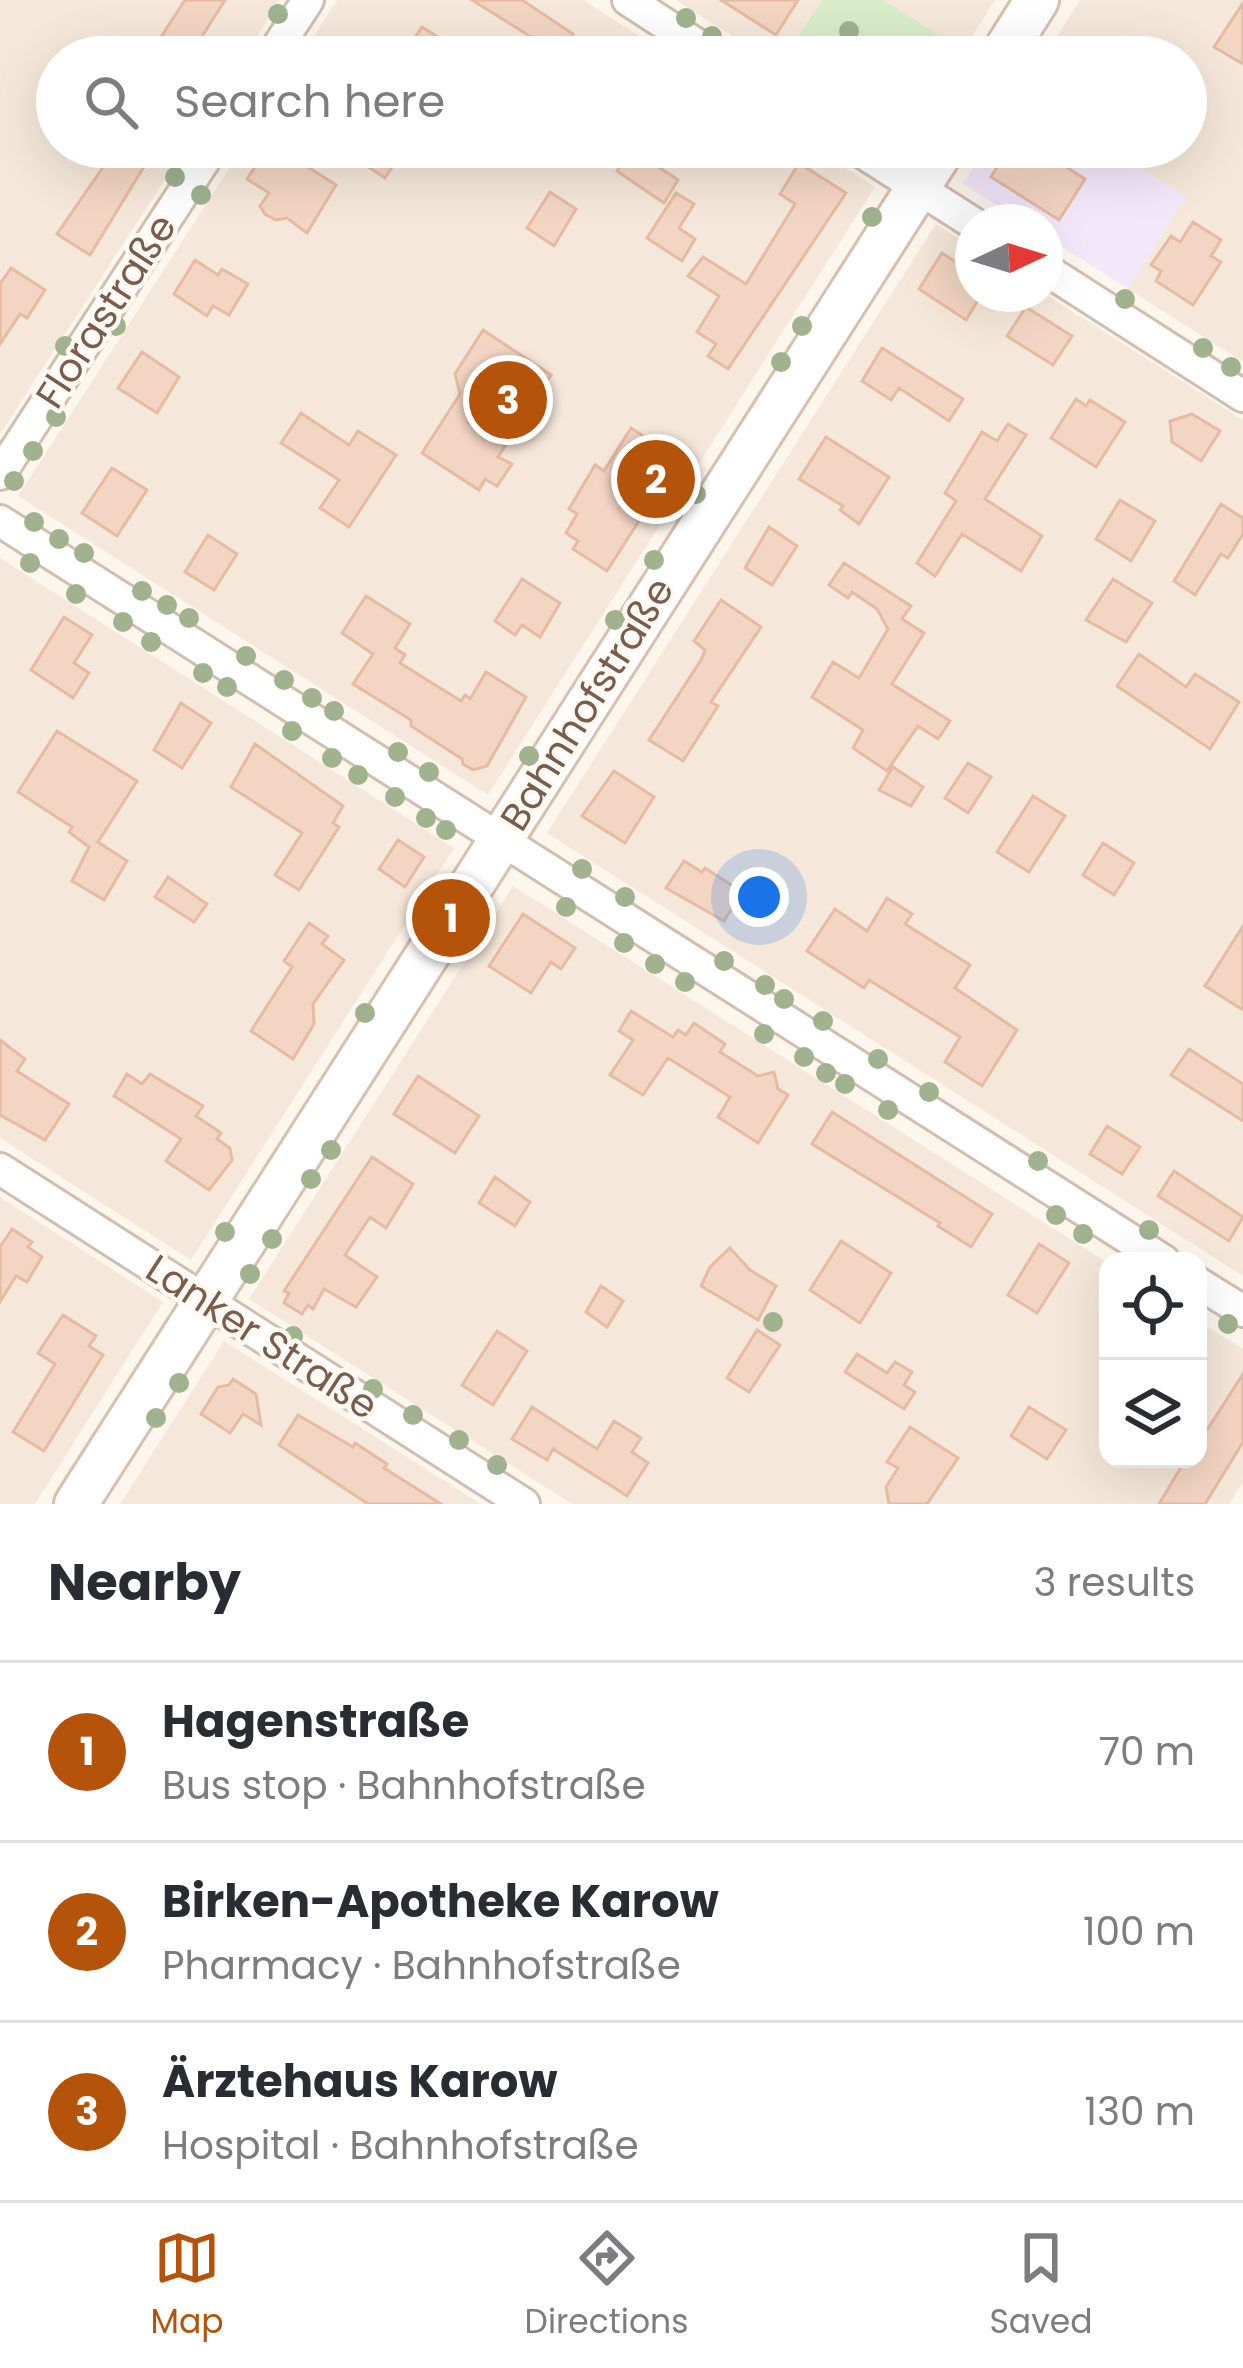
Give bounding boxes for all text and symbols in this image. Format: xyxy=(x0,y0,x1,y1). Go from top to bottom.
search box xyxy=(36,36,1207,168)
icon: search xyxy=(78,69,144,135)
text: Search here xyxy=(174,70,445,133)
street label: Florastraße xyxy=(23,203,189,419)
north arrow xyxy=(955,204,1063,312)
pin: 3 xyxy=(469,355,547,445)
pin: 2 xyxy=(617,434,695,524)
street label: Bahnhofstraße xyxy=(487,567,687,841)
your location xyxy=(729,867,789,927)
pin: 1 xyxy=(412,873,490,963)
street label: Lanker Straße xyxy=(135,1241,389,1433)
map controls xyxy=(1099,1252,1207,1468)
button: locate xyxy=(1099,1252,1207,1360)
button: layers xyxy=(1099,1360,1207,1468)
text: Nearby xyxy=(48,1546,241,1618)
text: 3 results xyxy=(1033,1555,1195,1610)
text: Hagenstraße xyxy=(162,1690,469,1753)
text: 1 xyxy=(80,1724,94,1779)
text: 70 m xyxy=(1099,1724,1195,1779)
text: Bus stop · Bahnhofstraße xyxy=(162,1758,646,1813)
text: Birken-Apotheke Karow xyxy=(162,1870,719,1933)
text: 2 xyxy=(76,1904,98,1959)
text: 100 m xyxy=(1083,1904,1195,1959)
text: Pharmacy · Bahnhofstraße xyxy=(162,1938,681,1993)
text: Ärztehaus Karow xyxy=(162,2050,557,2113)
text: 3 xyxy=(75,2084,99,2139)
text: 130 m xyxy=(1084,2084,1195,2139)
text: Hospital · Bahnhofstraße xyxy=(162,2118,639,2173)
tab: Map xyxy=(151,2225,224,2347)
tab: Directions xyxy=(525,2225,688,2347)
tab: Saved xyxy=(990,2225,1092,2347)

